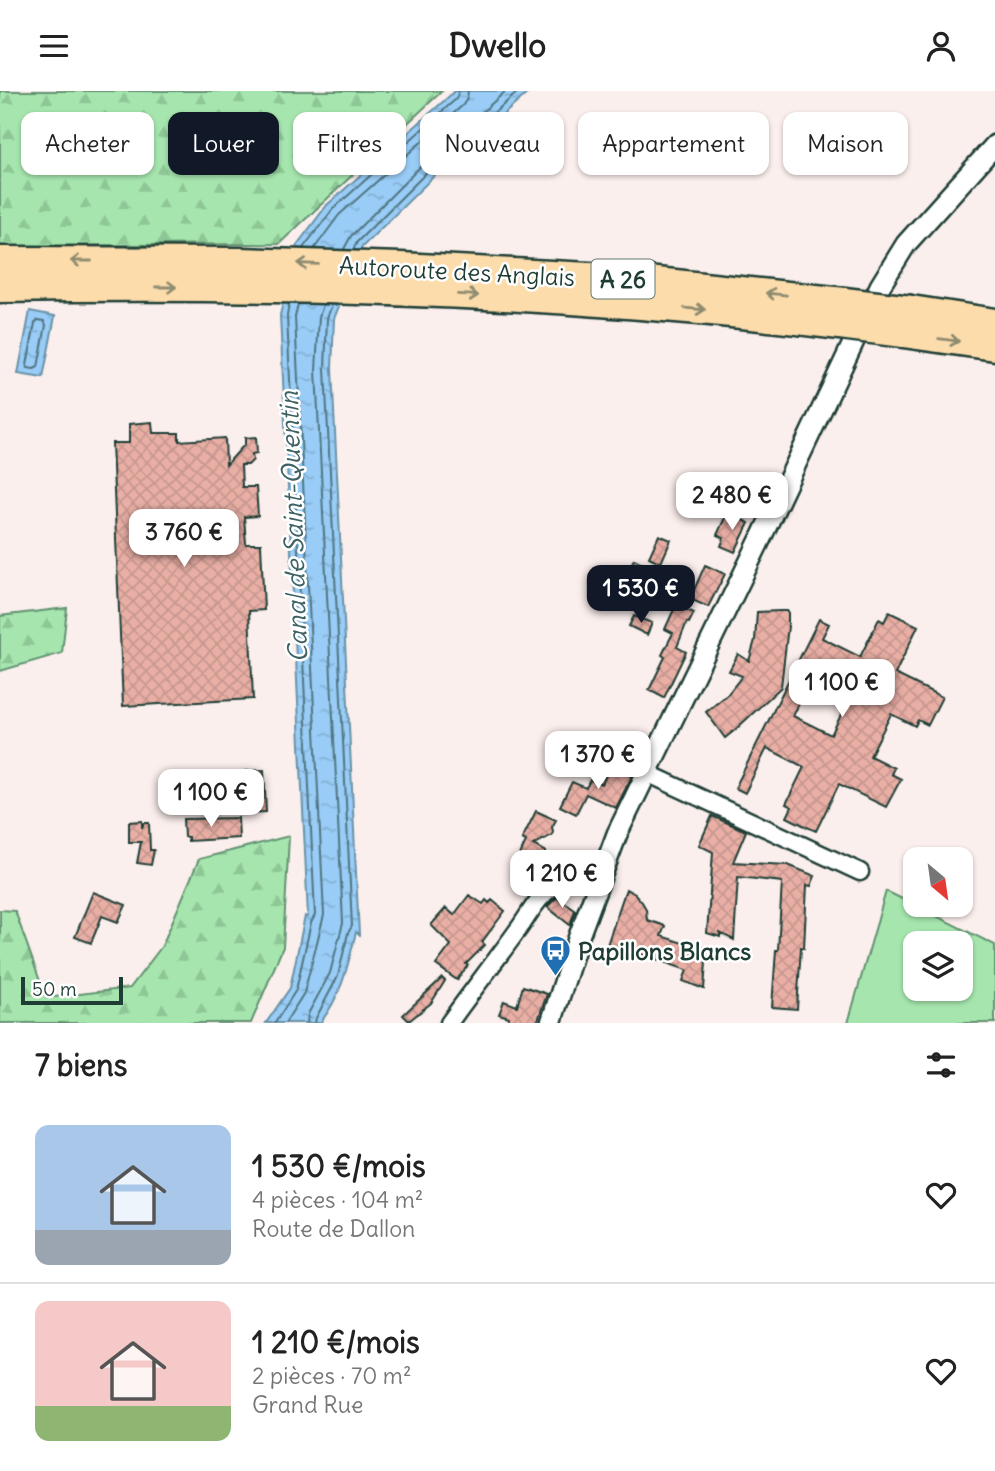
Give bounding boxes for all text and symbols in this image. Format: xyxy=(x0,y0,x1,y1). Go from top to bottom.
text: Dwello xyxy=(449,25,546,66)
icon: menu xyxy=(35,27,73,65)
icon: person xyxy=(922,27,960,65)
chip: Acheter xyxy=(21,112,154,175)
chip: Louer xyxy=(168,112,279,175)
chip: Filtres xyxy=(293,112,406,175)
chip: Nouveau xyxy=(420,112,564,175)
chip: Appartement xyxy=(578,112,769,175)
chip: Maison xyxy=(783,112,908,175)
street label: Autoroute des Anglais xyxy=(338,250,576,292)
one-way arrow xyxy=(70,254,93,268)
one-way arrow xyxy=(297,257,320,270)
road number: A 26 xyxy=(592,259,654,299)
one-way arrow xyxy=(154,280,177,294)
one-way arrow xyxy=(766,287,788,300)
one-way arrow xyxy=(456,289,479,302)
one-way arrow xyxy=(683,303,706,316)
one-way arrow xyxy=(937,334,960,347)
water label: Canal de Saint-Quentin xyxy=(272,390,314,663)
pin: 2 480 € xyxy=(667,473,797,532)
text: 2 480 € xyxy=(692,480,772,509)
pin: 3 760 € xyxy=(119,510,249,569)
text: 3 760 € xyxy=(145,517,223,546)
pin: 1 530 € xyxy=(576,566,706,625)
text: 1 530 € xyxy=(603,573,679,602)
pin: 1 100 € xyxy=(777,659,907,719)
text: 1 100 € xyxy=(805,667,879,696)
pin: 1 370 € xyxy=(533,731,663,791)
text: 1 370 € xyxy=(561,739,635,768)
pin: 1 100 € xyxy=(146,769,276,829)
text: 1 100 € xyxy=(174,777,248,806)
north arrow xyxy=(903,847,973,917)
map controls xyxy=(903,847,973,1001)
pin: 1 210 € xyxy=(497,851,627,910)
text: 1 210 € xyxy=(526,858,598,887)
button: layers xyxy=(903,931,973,1001)
bus stop icon: Papillons Blancs xyxy=(538,934,572,978)
place label: Papillons Blancs xyxy=(578,936,751,966)
scale bar xyxy=(21,974,122,1006)
text: 50 m xyxy=(32,977,77,1001)
text: 7 biens xyxy=(35,1046,127,1084)
icon: filters xyxy=(922,1046,960,1084)
text: 1 530 €/mois xyxy=(252,1147,426,1185)
icon: home xyxy=(91,1153,175,1237)
icon: heart xyxy=(922,1176,960,1214)
text: 4 pièces · 104 m² xyxy=(252,1185,423,1214)
text: Route de Dallon xyxy=(252,1214,415,1243)
text: 1 210 €/mois xyxy=(252,1323,420,1361)
icon: home xyxy=(91,1329,175,1413)
icon: heart xyxy=(922,1352,960,1390)
text: 2 pièces · 70 m² xyxy=(252,1361,412,1390)
text: Grand Rue xyxy=(252,1390,363,1419)

